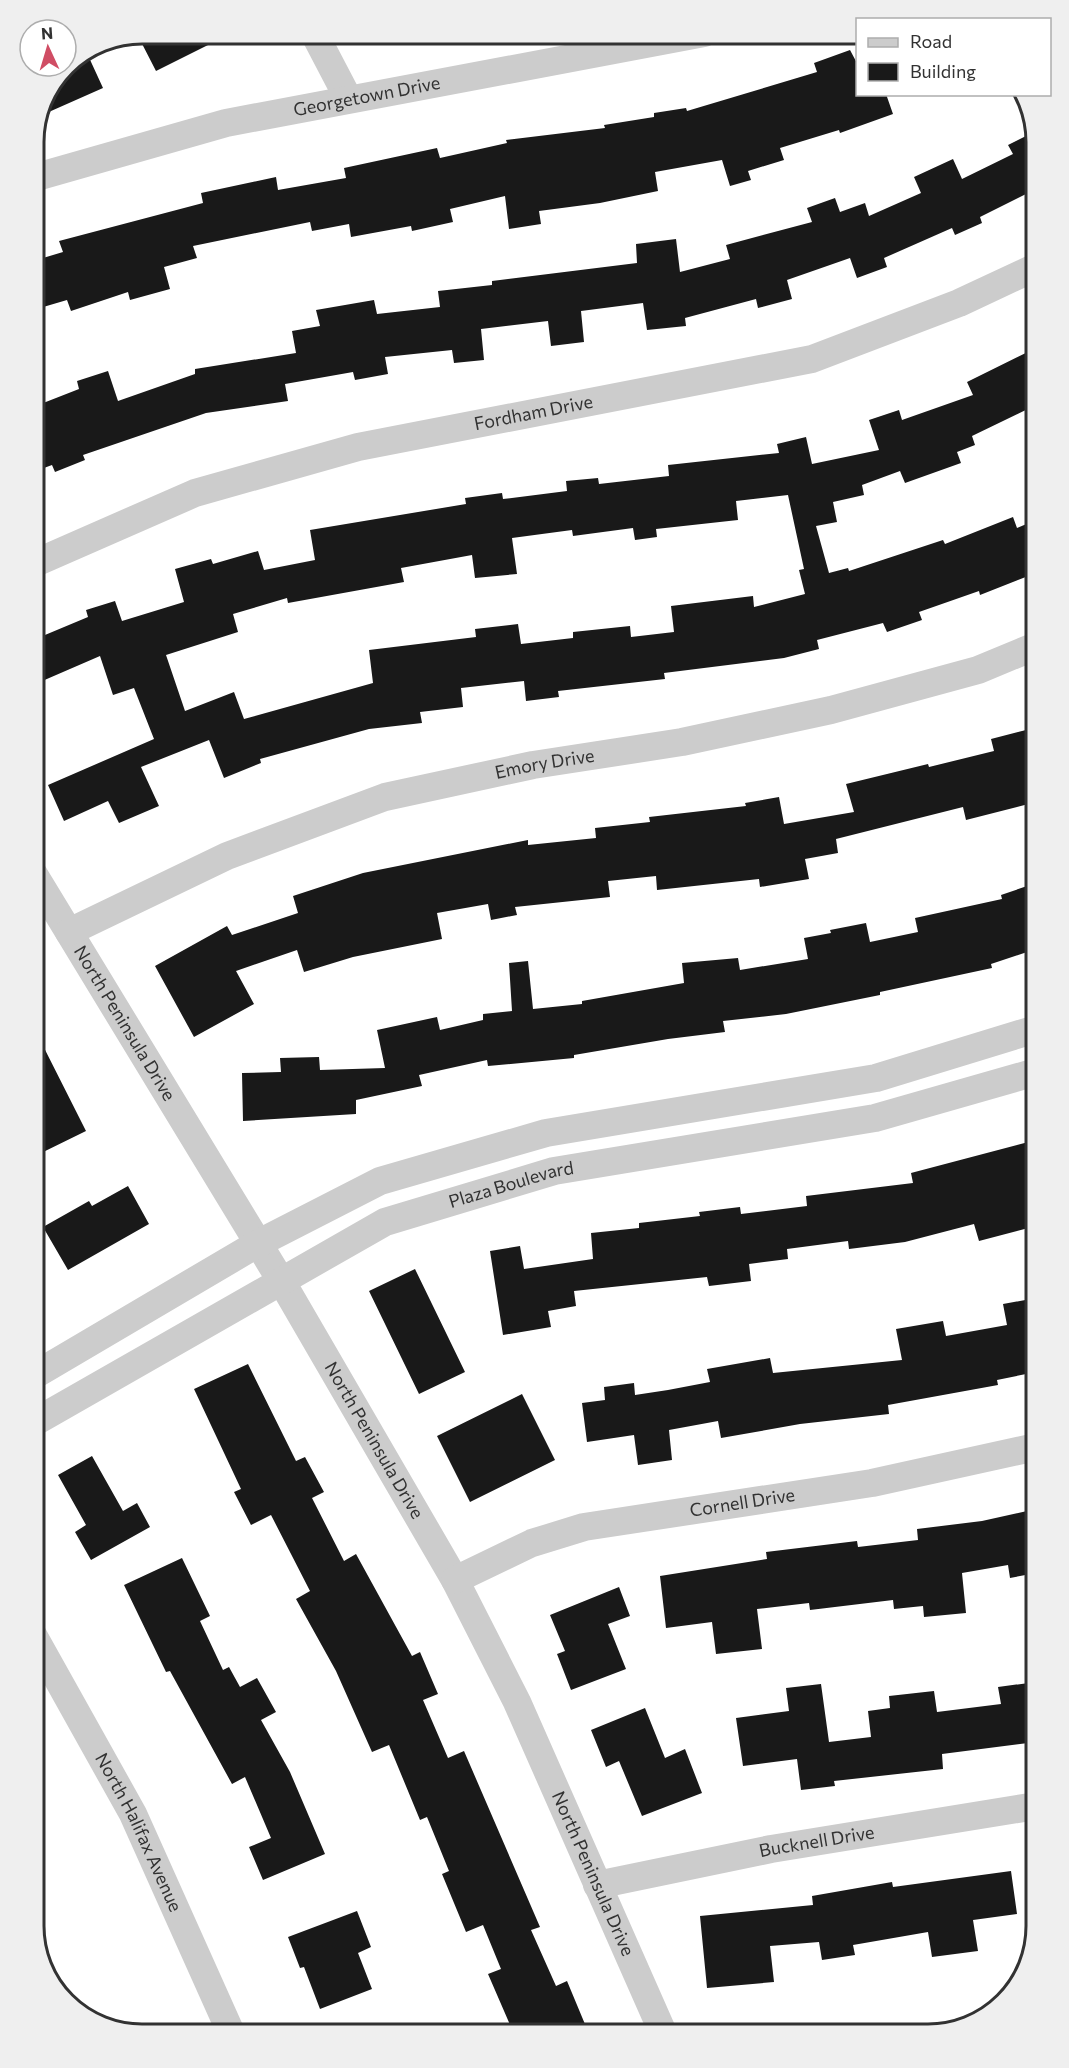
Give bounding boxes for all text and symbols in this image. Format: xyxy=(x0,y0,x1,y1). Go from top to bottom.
north arrow xyxy=(18,18,78,78)
legend xyxy=(856,18,1051,96)
text: N xyxy=(40,23,54,42)
text: Road xyxy=(910,30,952,52)
text: Building xyxy=(910,60,976,82)
street label: Georgetown Drive xyxy=(291,71,442,120)
street label: Fordham Drive xyxy=(472,390,595,434)
street label: Emory Drive xyxy=(493,744,596,783)
street label: North Peninsula Drive xyxy=(70,941,181,1105)
street label: Plaza Boulevard xyxy=(446,1156,575,1212)
street label: North Peninsula Drive xyxy=(321,1358,429,1522)
street label: Cornell Drive xyxy=(688,1483,796,1521)
street label: North Halifax Avenue xyxy=(91,1749,187,1915)
street label: North Peninsula Drive xyxy=(548,1788,640,1959)
street label: Bucknell Drive xyxy=(757,1820,876,1861)

